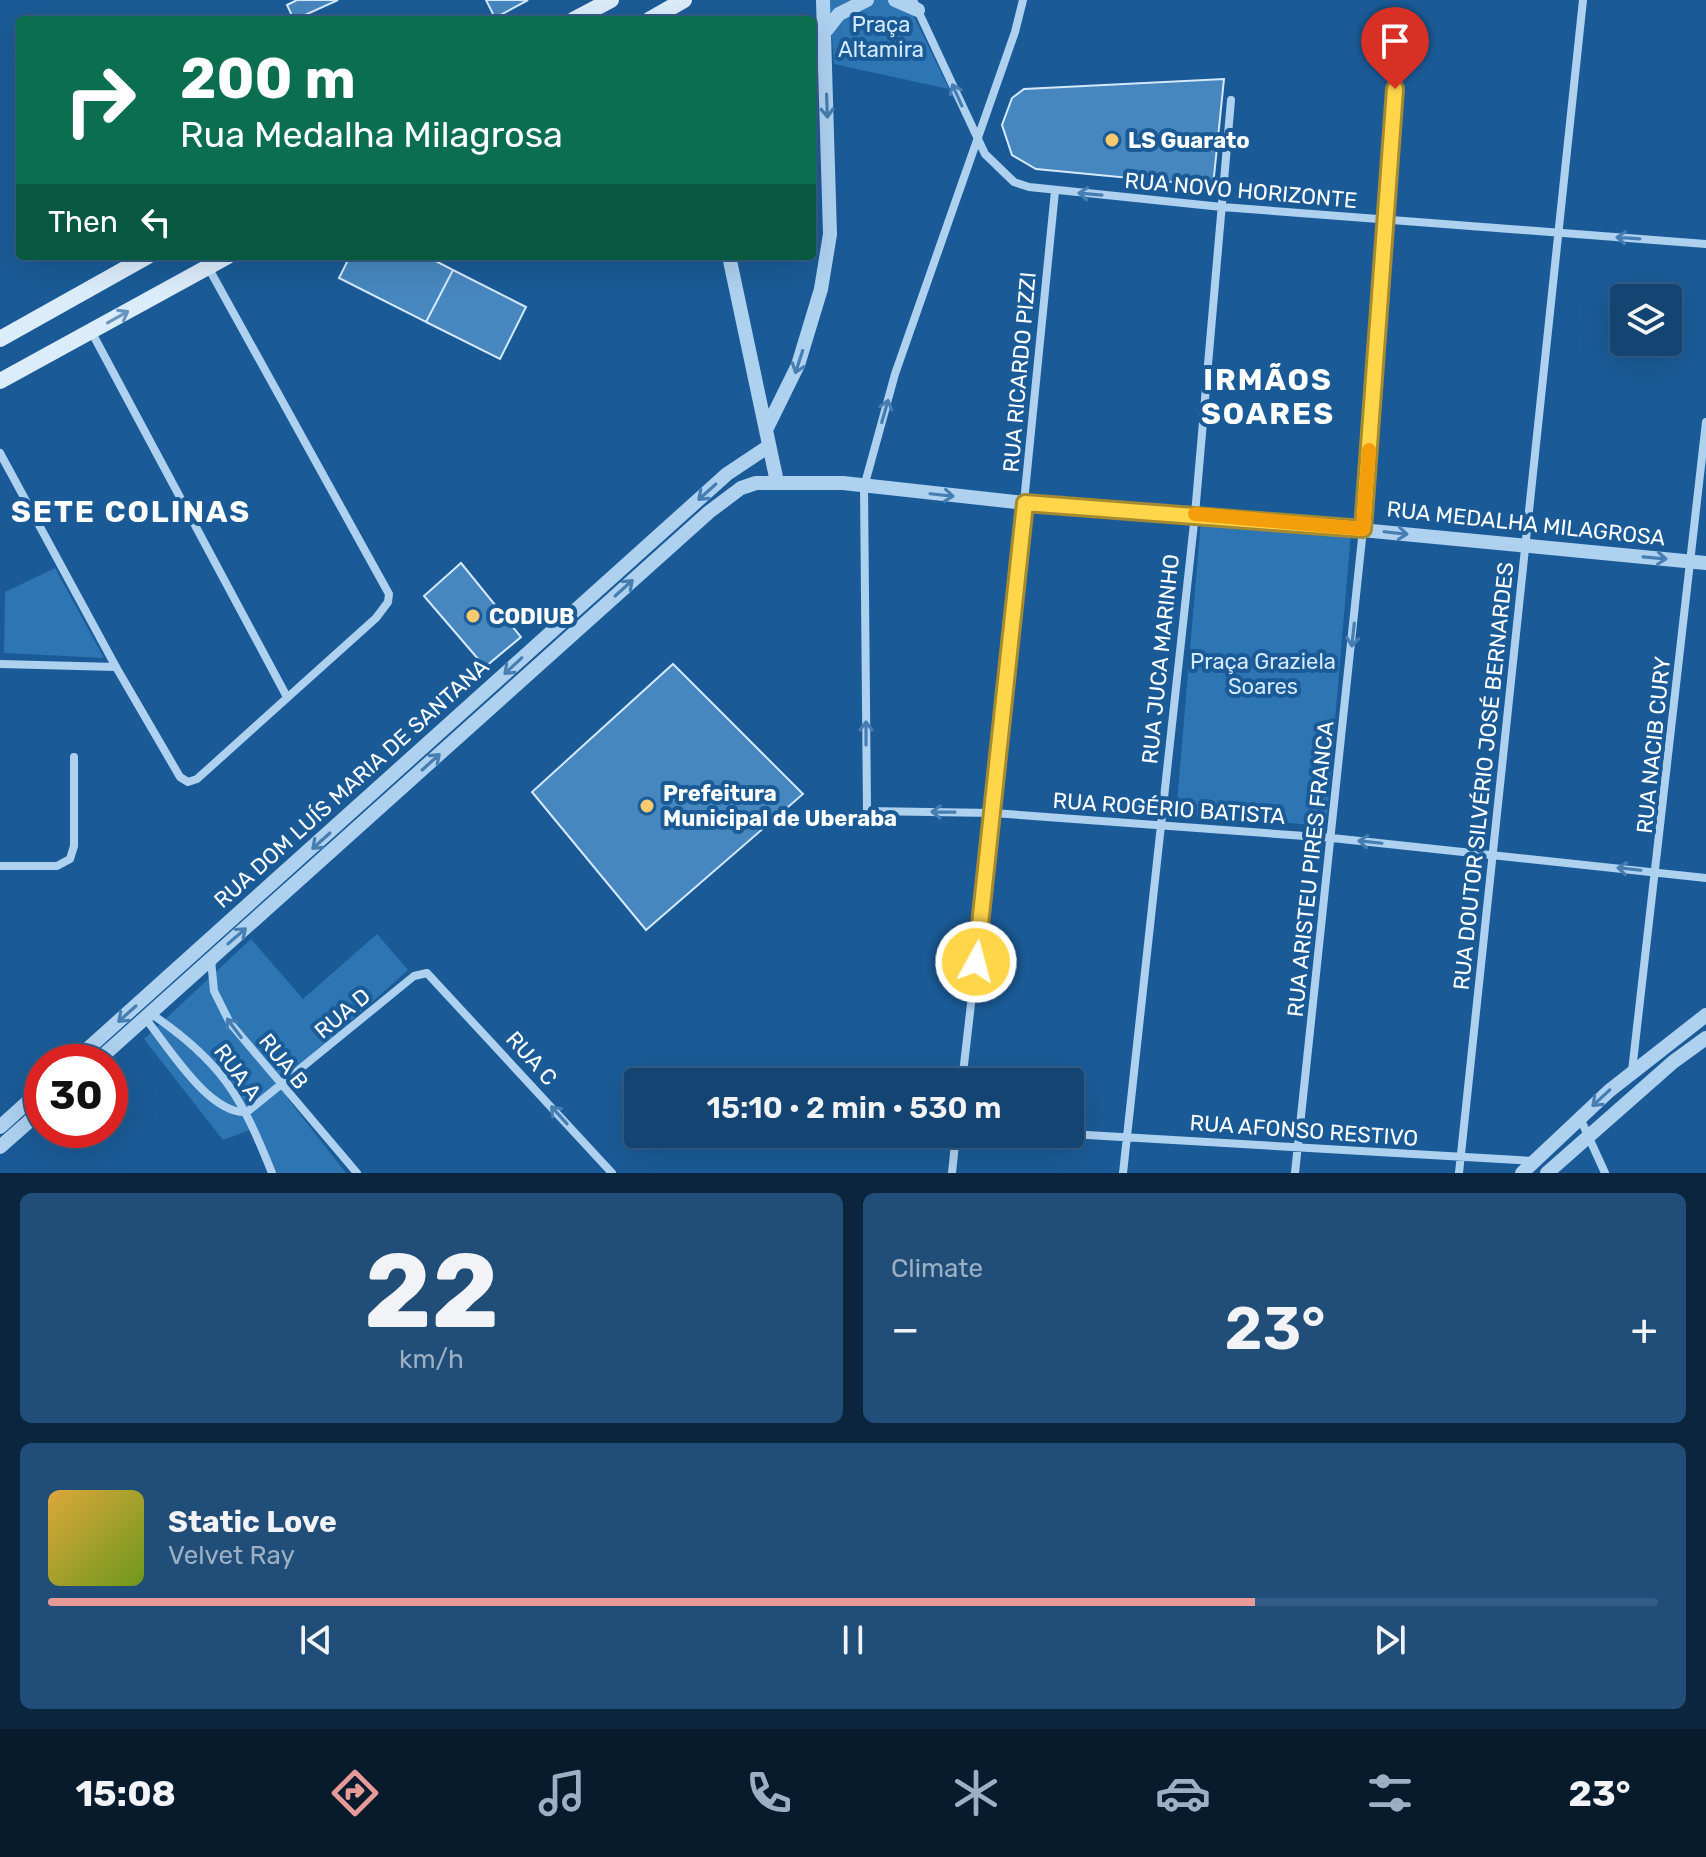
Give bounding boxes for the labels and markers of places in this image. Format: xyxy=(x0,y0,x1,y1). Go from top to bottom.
pin xyxy=(1361,7,1429,89)
place label: LS Guarato xyxy=(1128,127,1250,154)
marker: LS Guarato xyxy=(1103,131,1121,149)
place label: CODIUB xyxy=(489,603,574,630)
marker: CODIUB xyxy=(464,607,482,625)
place label: Prefeitura Municipal de Uberaba xyxy=(663,780,897,832)
marker: Prefeitura Municipal de Uberaba xyxy=(638,797,656,815)

